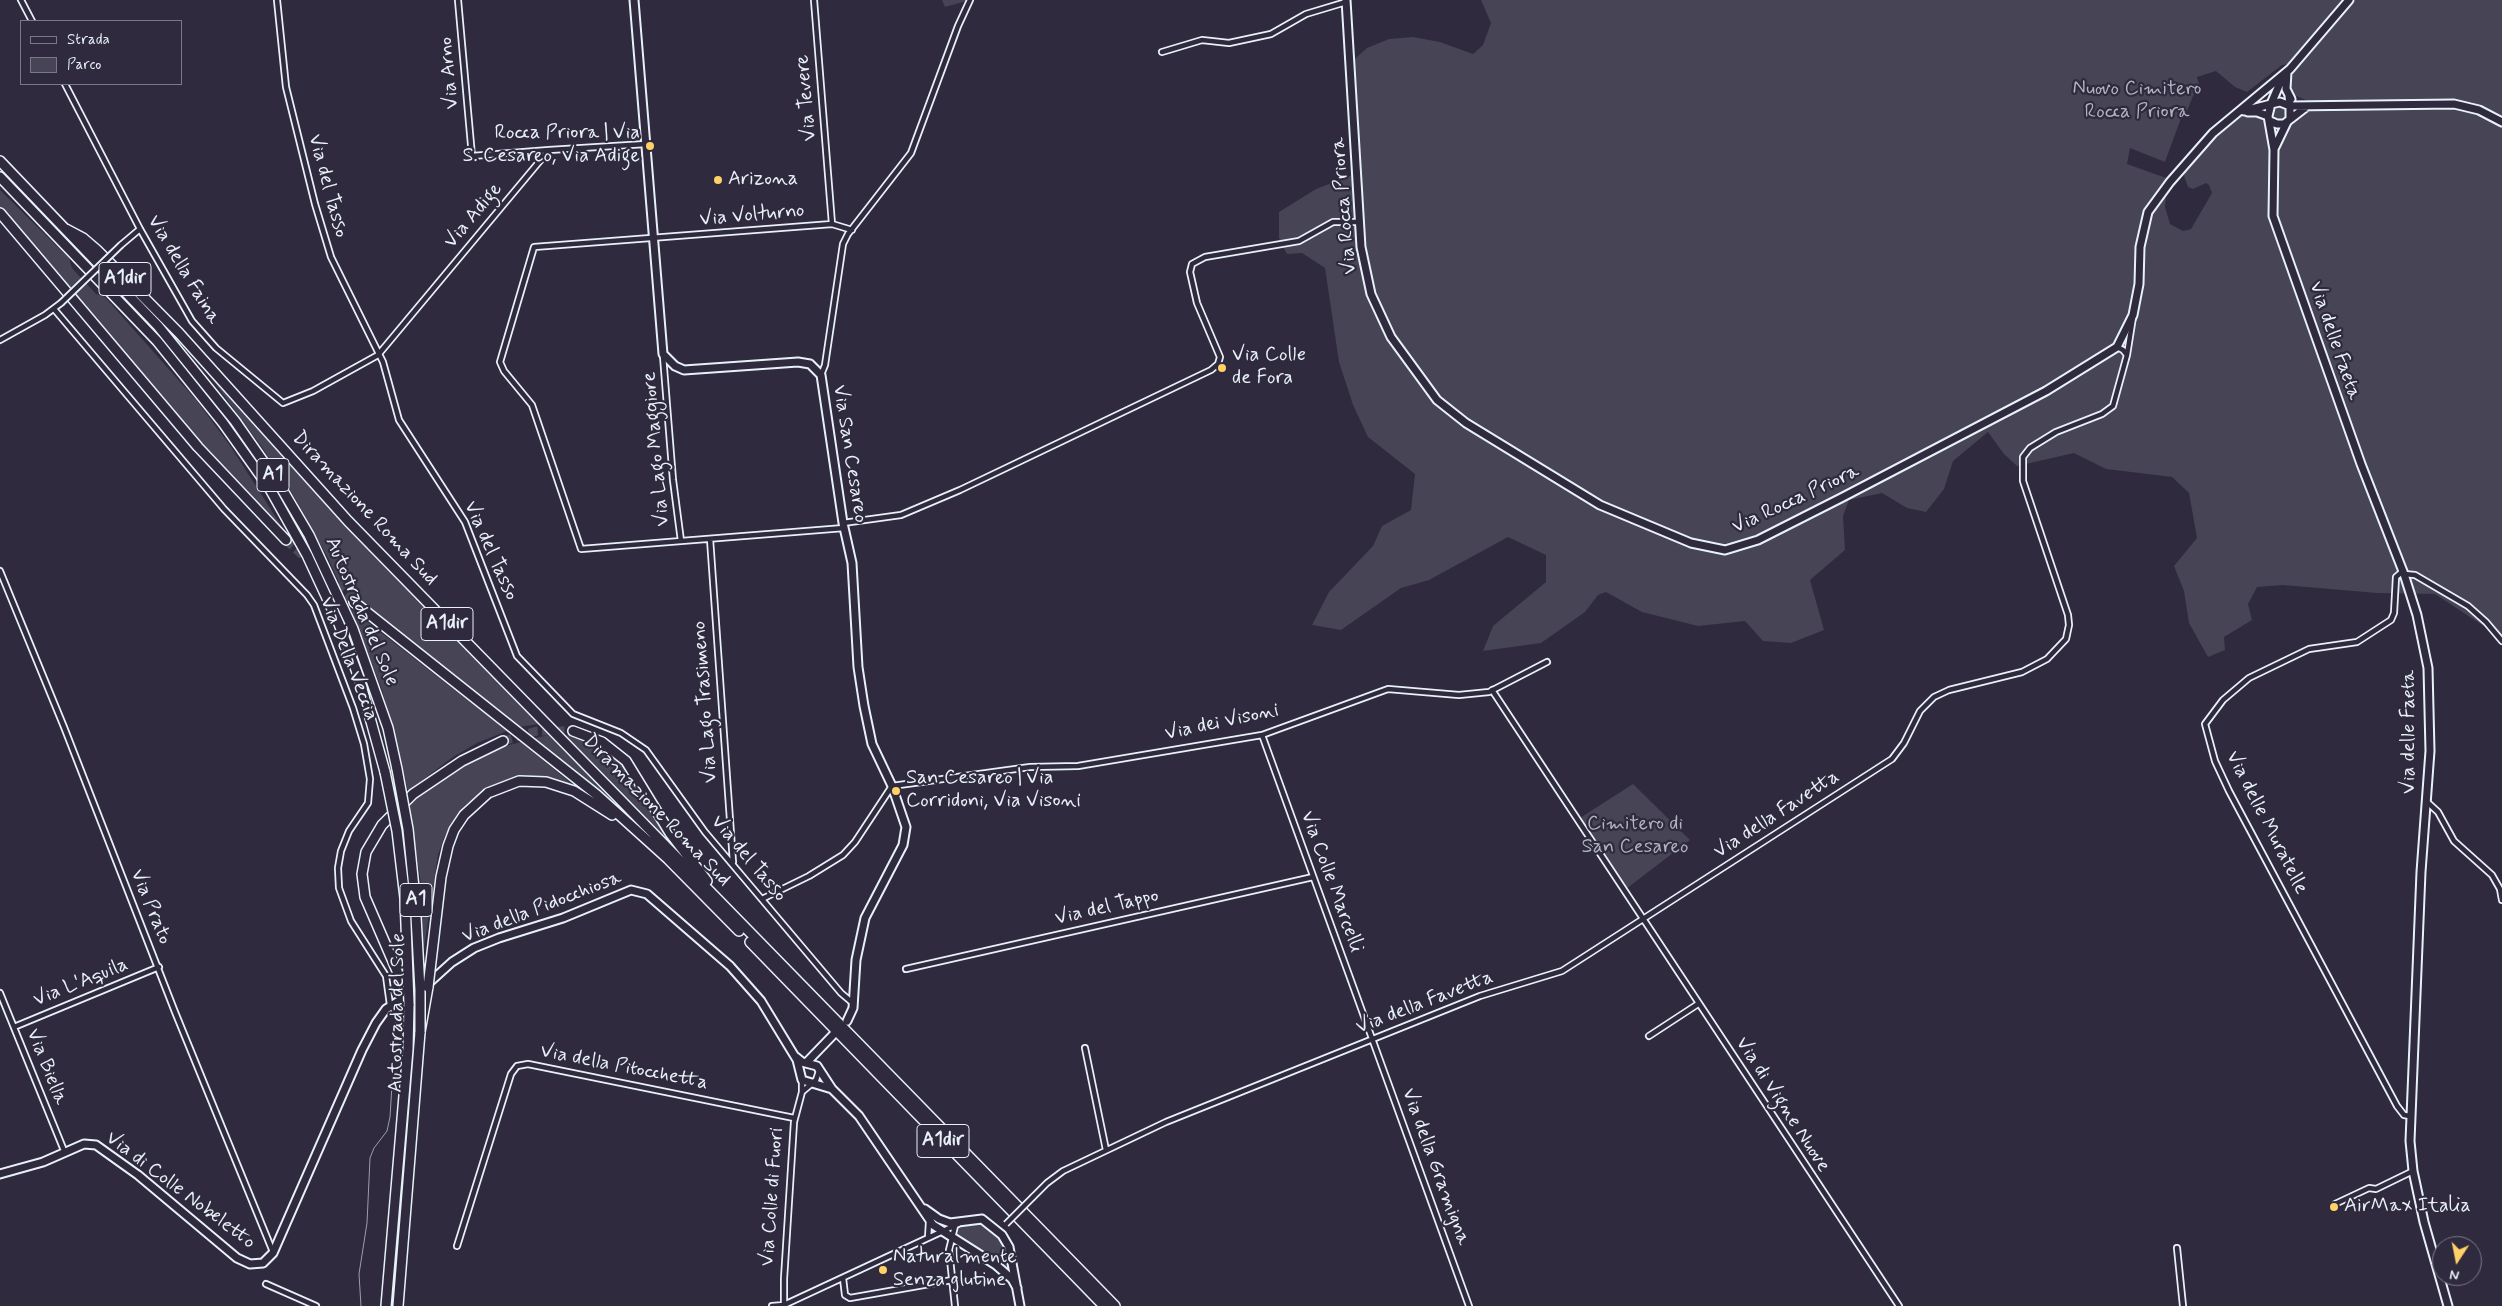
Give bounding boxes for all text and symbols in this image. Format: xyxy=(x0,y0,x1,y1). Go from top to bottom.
legend xyxy=(20,20,182,85)
text: Strada xyxy=(67,30,110,50)
street label: Via Arno xyxy=(435,36,465,110)
street label: Via Tevere xyxy=(791,54,823,142)
text: Parco xyxy=(67,55,101,75)
park label: Nuovo Cimitero Rocca Priora xyxy=(2073,78,2201,125)
place label: Rocca Priora | Via S. Cesareo, Via Adige xyxy=(462,122,640,169)
street label: Via del Tasso xyxy=(302,132,352,240)
street label: Via Rocca Priora xyxy=(1327,136,1363,276)
marker: Rocca Priora | Via S. Cesareo, Via Adige xyxy=(644,140,656,152)
place label: Arizona xyxy=(728,168,798,192)
marker: Arizona xyxy=(712,174,724,186)
street label: Via Adige xyxy=(440,178,508,254)
street label: Via Volturno xyxy=(699,199,805,233)
street label: Via della Faina xyxy=(141,211,225,329)
road number: A1dir xyxy=(99,262,151,296)
street label: Via delle Faeta xyxy=(2303,279,2365,403)
place label: Via Colle de Fora xyxy=(1232,344,1306,391)
marker: Via Colle de Fora xyxy=(1216,362,1228,374)
street label: Via Lago Maggiore xyxy=(638,371,676,527)
street label: Via San Cesareo xyxy=(826,383,872,525)
street label: Diramazione Roma Sud xyxy=(286,427,442,591)
road number: A1 xyxy=(257,458,289,492)
street label: Via Rocca Priora xyxy=(1729,460,1863,540)
street label: Via del Tasso xyxy=(457,498,523,604)
street label: Autostrada del Sole xyxy=(319,534,403,690)
street label: Via Della Veccia xyxy=(313,594,383,724)
road number: A1dir xyxy=(421,608,473,640)
street label: Via Lago Trasimeno xyxy=(688,620,724,784)
street label: Via delle Faeta xyxy=(2398,670,2422,794)
street label: Via dei Visoni xyxy=(1163,699,1281,747)
street label: Diramazione Roma Sud xyxy=(577,730,735,892)
street label: Via delle Muratelle xyxy=(2220,747,2312,899)
street label: Via della Favetta xyxy=(1710,765,1844,865)
place label: San Cesareo | Via Corridoni, Via Visoni xyxy=(906,767,1081,814)
marker: San Cesareo | Via Corridoni, Via Visoni xyxy=(890,785,902,797)
street label: Via Colle Marcelli xyxy=(1294,808,1368,956)
street label: Via del Tasso xyxy=(705,811,791,907)
park label: Cimitero di San Cesareo xyxy=(1582,813,1688,860)
street label: Via Prato xyxy=(124,866,176,948)
street label: Via della Pidocchiosa xyxy=(459,867,625,949)
road number: A1 xyxy=(400,884,432,916)
street label: Via del Tappo xyxy=(1053,884,1161,932)
street label: Autostrada del Sole xyxy=(385,933,411,1093)
street label: Via L'Aquila xyxy=(30,953,132,1013)
street label: Via della Favetta xyxy=(1353,966,1497,1040)
street label: Via Biella xyxy=(20,1026,72,1108)
street label: Via di Vigne Nuove xyxy=(1729,1033,1835,1177)
street label: Via della Pitocchetta xyxy=(538,1040,710,1096)
street label: Via della Gramigna xyxy=(1395,1085,1475,1249)
road number: A1dir xyxy=(917,1124,969,1158)
street label: Via di Colle Nobeletto xyxy=(100,1127,260,1255)
street label: Via Colle di Fuori xyxy=(756,1127,790,1267)
place label: AirMax Italia xyxy=(2344,1195,2471,1219)
marker: AirMax Italia xyxy=(2328,1201,2340,1213)
north arrow xyxy=(2432,1236,2482,1286)
place label: Naturalmente Senza glutine xyxy=(893,1246,1017,1293)
marker: Naturalmente Senza glutine xyxy=(877,1264,889,1276)
text: N xyxy=(2448,1265,2461,1284)

